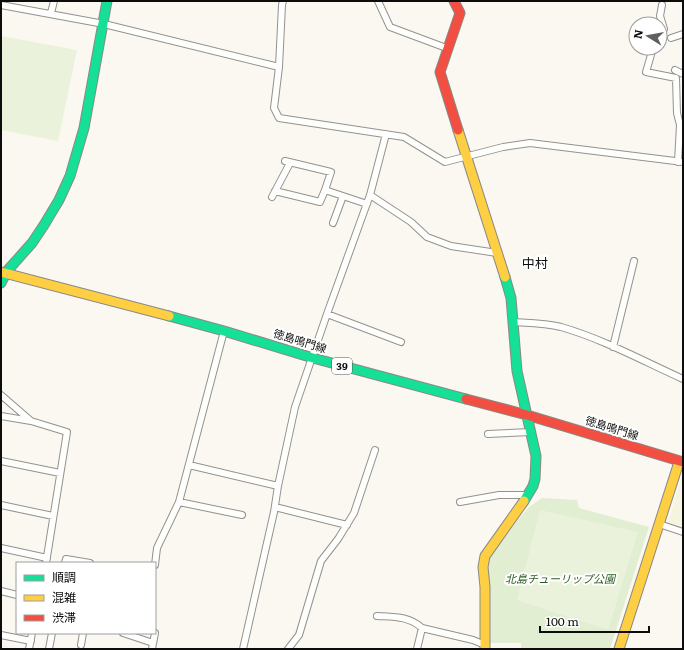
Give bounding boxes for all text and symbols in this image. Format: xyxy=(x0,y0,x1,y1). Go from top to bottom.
north arrow xyxy=(628,16,668,56)
text: N xyxy=(628,28,646,40)
district label: 中村 xyxy=(522,253,548,272)
street label: 徳島鳴門線 xyxy=(272,324,329,356)
road number: 39 xyxy=(332,358,352,374)
street label: 徳島鳴門線 xyxy=(584,411,641,443)
legend xyxy=(16,562,156,634)
text: 順調 xyxy=(52,568,76,586)
park label: 北島チューリップ公園 xyxy=(505,570,617,586)
text: 混雑 xyxy=(52,588,76,606)
text: 渋滞 xyxy=(52,608,76,626)
scale bar xyxy=(540,608,649,634)
text: 100 m xyxy=(546,612,579,630)

